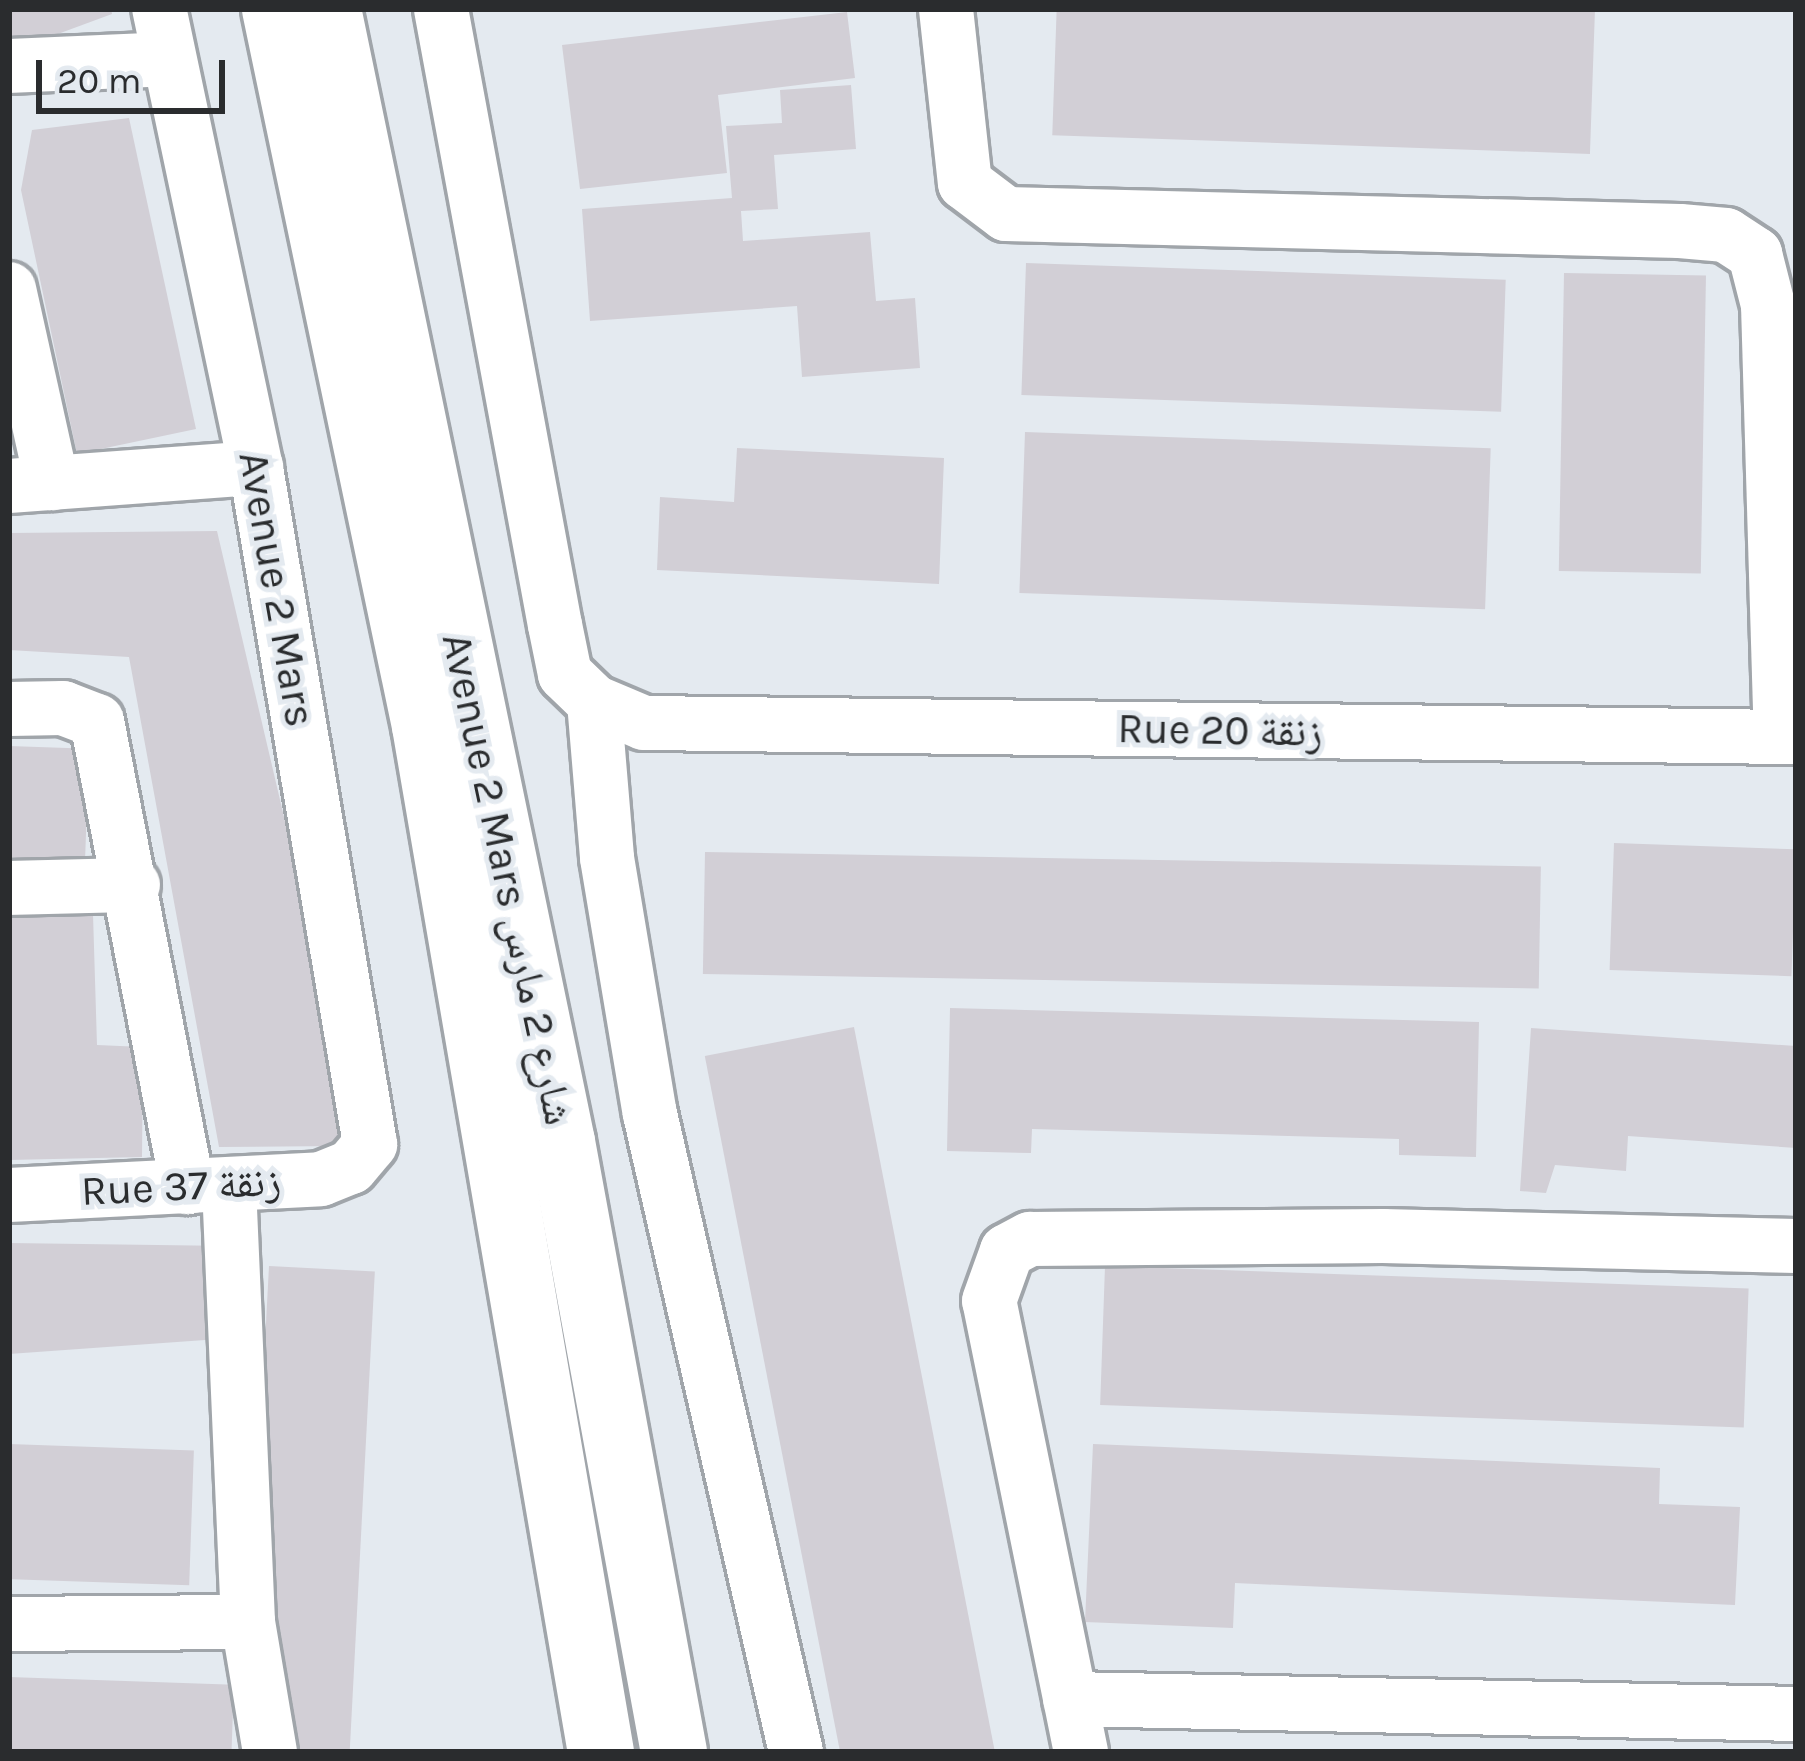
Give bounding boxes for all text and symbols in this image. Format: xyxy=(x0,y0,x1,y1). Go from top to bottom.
scale bar xyxy=(42,36,231,110)
text: 20 m xyxy=(57,60,141,102)
street label: Avenue 2 Mars xyxy=(228,448,326,730)
street label: Avenue 2 Mars شارع 2 مارس xyxy=(431,629,585,1129)
street label: Rue 20 زنقة xyxy=(1117,703,1323,757)
street label: Rue 37 زنقة xyxy=(80,1156,282,1216)

